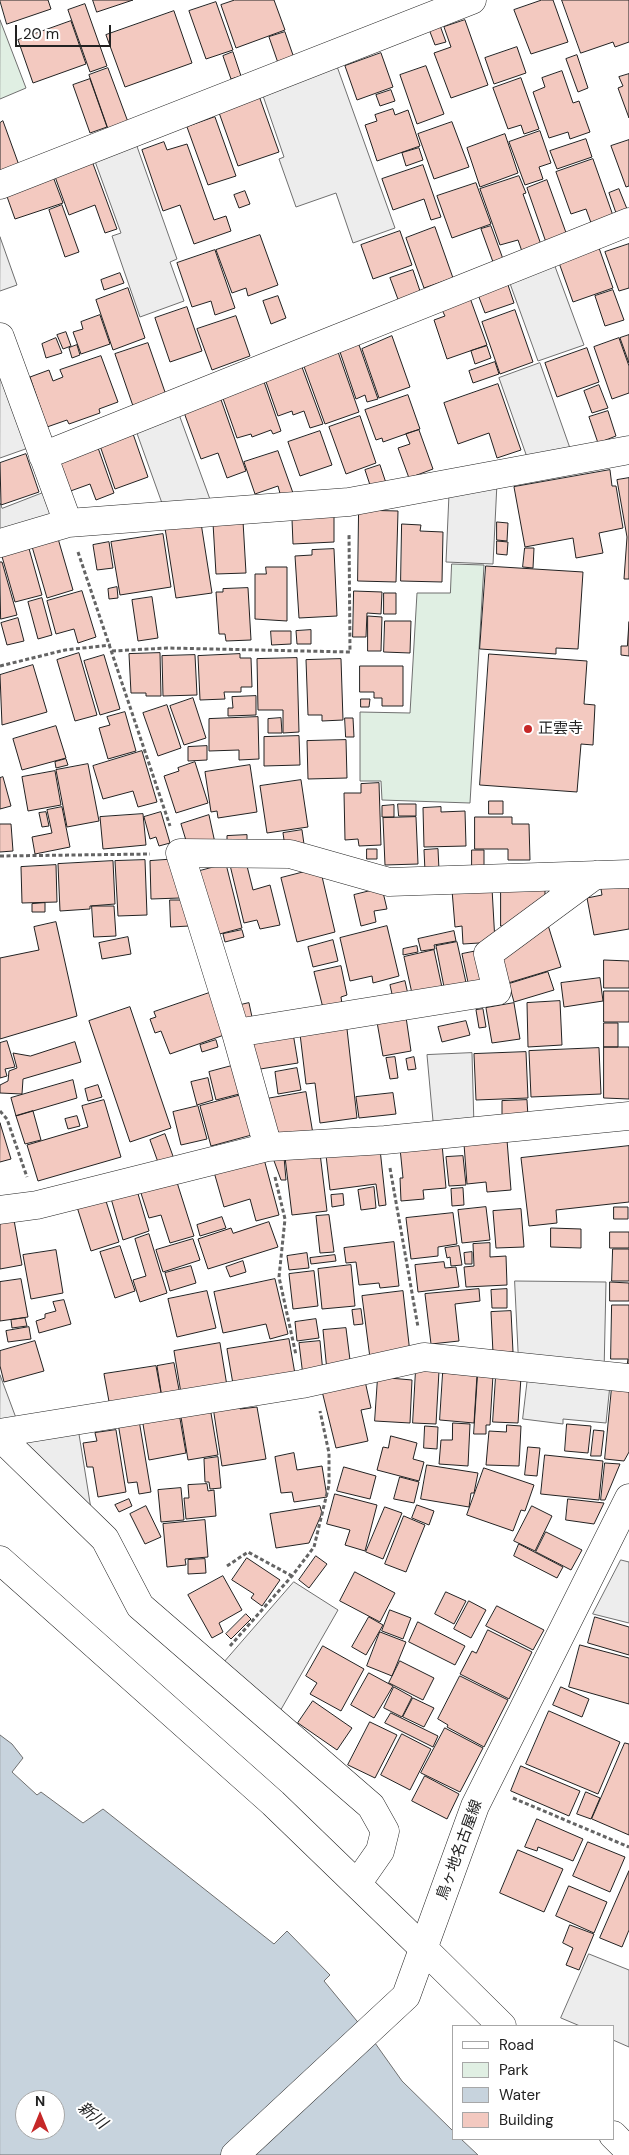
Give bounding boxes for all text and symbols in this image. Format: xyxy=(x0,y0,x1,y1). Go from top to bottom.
scale bar xyxy=(18,15,114,47)
text: 20 m xyxy=(23,24,59,44)
place label: 正雲寺 xyxy=(538,720,583,738)
marker: 正雲寺 xyxy=(522,723,534,735)
street label: 鳥ヶ地名古屋線 xyxy=(434,1798,486,1902)
legend xyxy=(452,2025,614,2140)
text: Road xyxy=(499,2035,534,2055)
text: Park xyxy=(499,2060,529,2080)
text: Water xyxy=(499,2085,540,2105)
north arrow xyxy=(15,2090,65,2140)
text: N xyxy=(35,2092,45,2110)
water label: 新川 xyxy=(74,2098,110,2134)
text: Building xyxy=(499,2110,554,2130)

